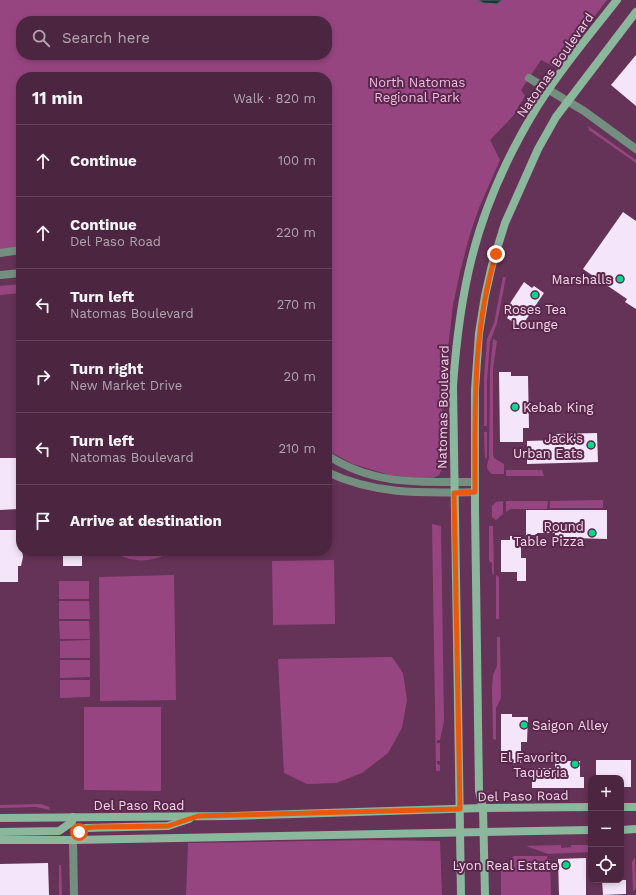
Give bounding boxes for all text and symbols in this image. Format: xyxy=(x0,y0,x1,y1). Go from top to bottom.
street label: Natomas Boulevard xyxy=(513,10,597,120)
search box xyxy=(16,16,332,60)
icon: search xyxy=(30,27,52,49)
text: Search here xyxy=(62,29,150,47)
park label: North Natomas Regional Park xyxy=(369,75,465,105)
text: 11 min xyxy=(32,88,83,108)
text: Walk · 820 m xyxy=(233,91,316,106)
icon: ahead xyxy=(32,150,54,172)
text: Continue xyxy=(70,152,137,170)
text: 100 m xyxy=(278,153,316,168)
text: Continue xyxy=(70,216,137,234)
icon: ahead xyxy=(32,222,54,244)
text: 220 m xyxy=(276,225,316,240)
text: Del Paso Road xyxy=(70,234,161,249)
route end xyxy=(487,245,505,263)
place label: Marshalls xyxy=(552,272,612,287)
marker: Marshalls xyxy=(615,274,625,284)
text: Turn left xyxy=(70,288,134,306)
marker: Roses Tea Lounge xyxy=(530,290,540,300)
icon: left xyxy=(32,294,54,316)
text: 270 m xyxy=(277,297,316,312)
place label: Roses Tea Lounge xyxy=(504,302,567,332)
text: Natomas Boulevard xyxy=(70,306,194,321)
street label: Natomas Boulevard xyxy=(434,345,452,469)
text: Turn right xyxy=(70,360,143,378)
icon: right xyxy=(32,366,54,388)
text: 20 m xyxy=(284,369,316,384)
text: New Market Drive xyxy=(70,378,182,393)
place label: Kebab King xyxy=(523,400,594,415)
marker: Kebab King xyxy=(510,402,520,412)
place label: Jack's Urban Eats xyxy=(513,431,583,461)
text: Turn left xyxy=(70,432,134,450)
icon: left xyxy=(32,438,54,460)
marker: Jack's Urban Eats xyxy=(586,440,596,450)
text: 210 m xyxy=(278,441,316,456)
text: Natomas Boulevard xyxy=(70,450,194,465)
icon: arrive xyxy=(32,510,54,532)
text: Arrive at destination xyxy=(70,512,222,530)
place label: Round Table Pizza xyxy=(513,519,585,549)
marker: Round Table Pizza xyxy=(587,528,597,538)
place label: Saigon Alley xyxy=(532,718,608,733)
marker: Saigon Alley xyxy=(519,720,529,730)
place label: El Favorito Taqueria xyxy=(500,750,568,780)
marker: El Favorito Taqueria xyxy=(570,759,580,769)
map controls xyxy=(588,775,624,883)
button: + xyxy=(588,775,624,811)
street label: Del Paso Road xyxy=(477,788,569,804)
street label: Del Paso Road xyxy=(94,798,184,813)
button: − xyxy=(588,811,624,847)
route start xyxy=(70,823,88,841)
button: locate xyxy=(588,847,624,883)
place label: Lyon Real Estate xyxy=(453,858,558,873)
marker: Lyon Real Estate xyxy=(561,860,571,870)

